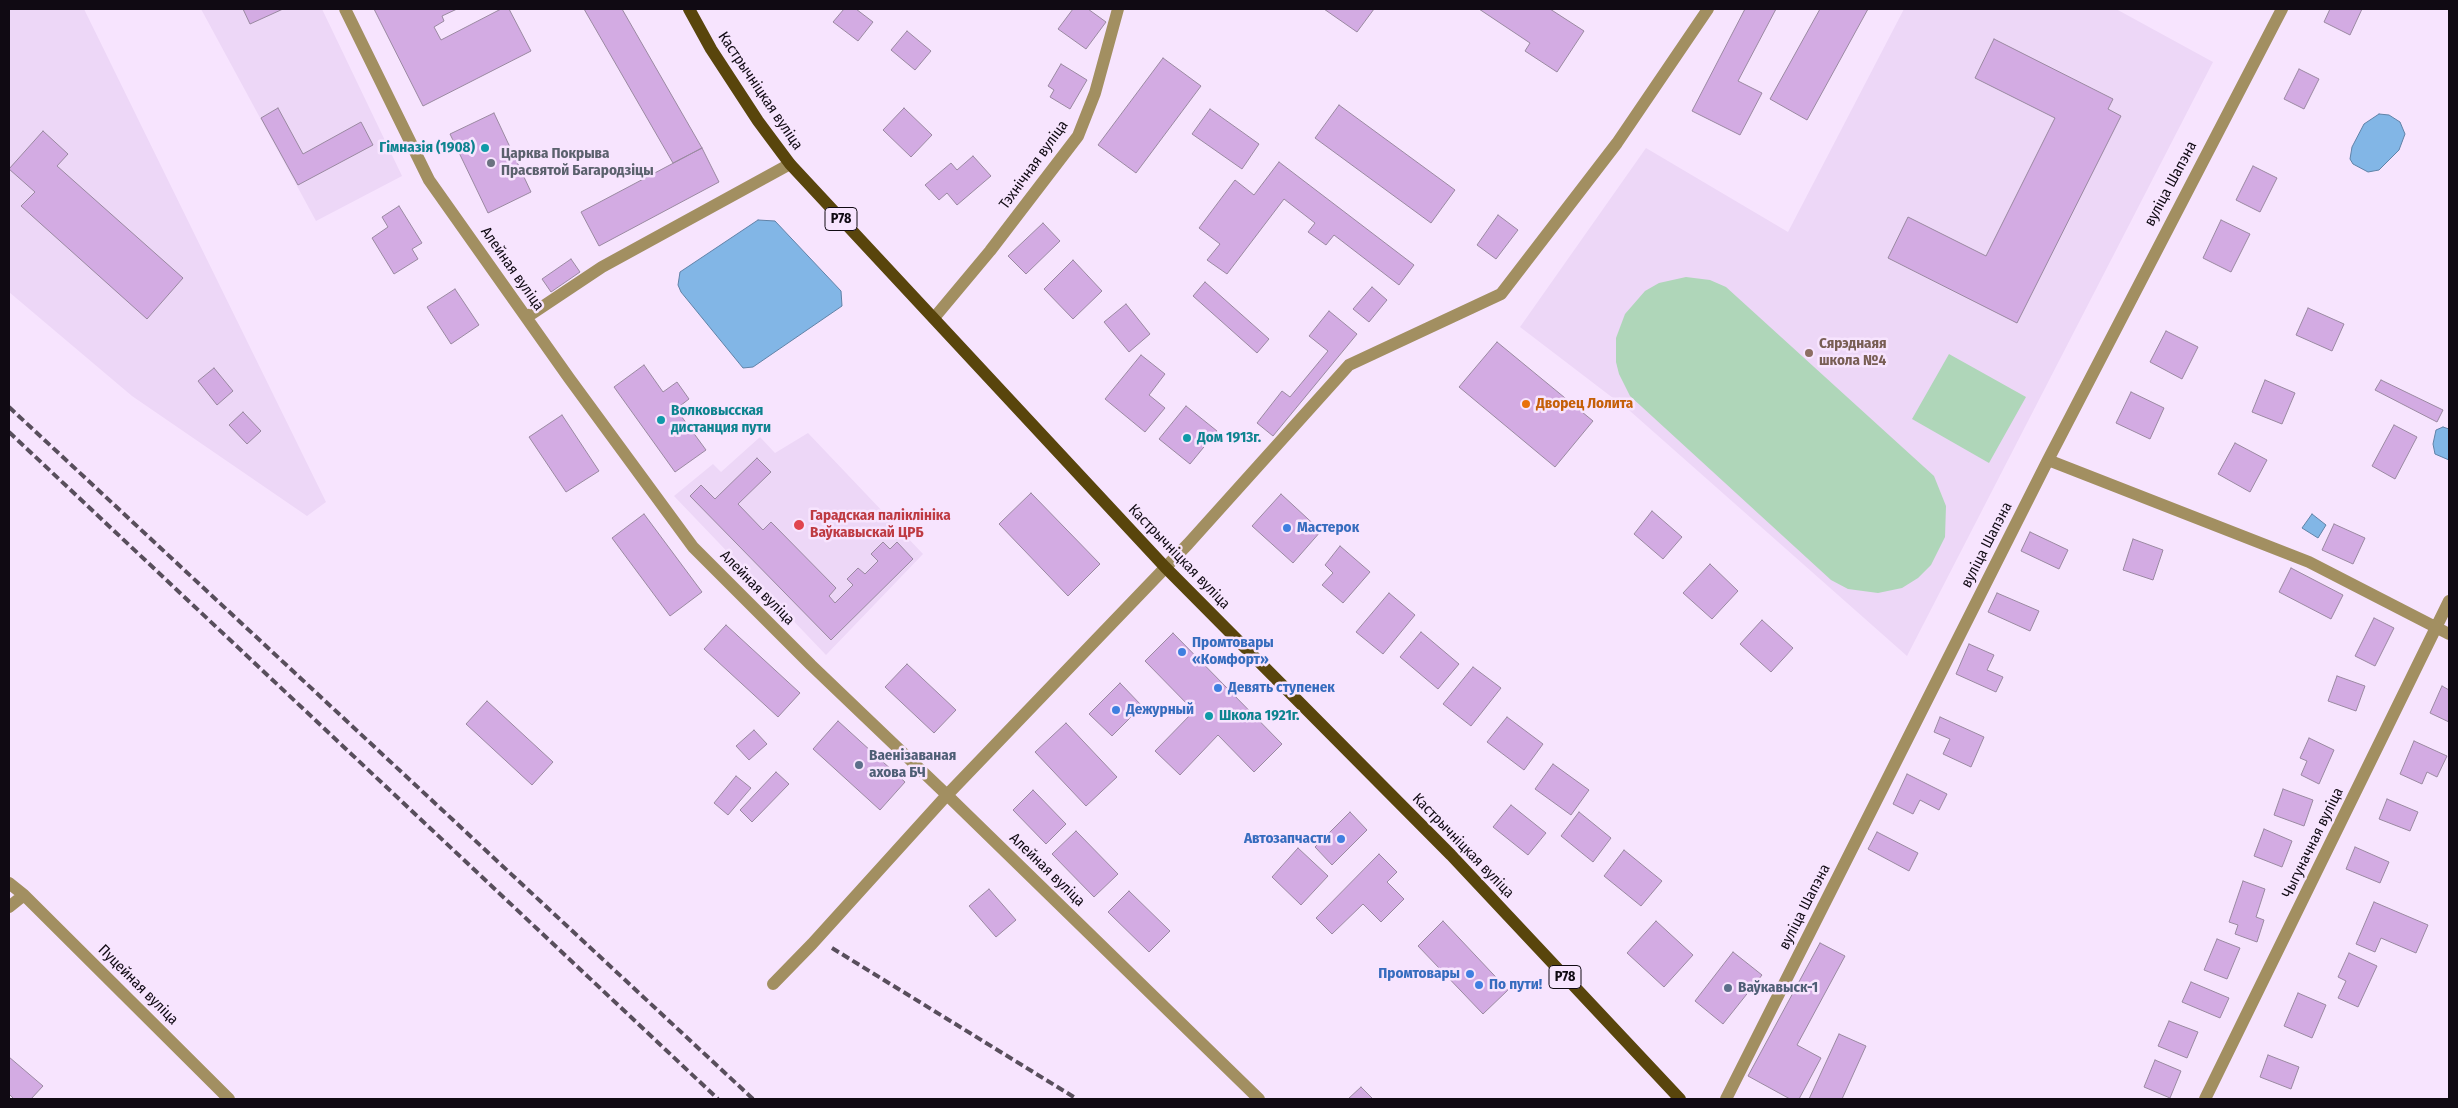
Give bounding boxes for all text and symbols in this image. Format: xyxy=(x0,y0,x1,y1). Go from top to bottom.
street label: Кастрычніцкая вуліца xyxy=(714,29,806,153)
street label: Тэхнічная вуліца xyxy=(996,117,1072,213)
street label: вуліца Шапэна xyxy=(2141,138,2201,230)
place label: Гімназія (1908) xyxy=(379,139,475,157)
marker: Гімназія (1908) xyxy=(479,142,491,154)
place label: Царква Покрыва Прасвятой Багародзіцы xyxy=(501,145,654,180)
marker: Царква Покрыва Прасвятой Багародзіцы xyxy=(485,157,497,169)
road number: Р78 xyxy=(825,208,857,230)
street label: Алейная вуліца xyxy=(477,224,547,314)
place label: Сярэднаяя школа №4 xyxy=(1819,335,1887,370)
marker: Сярэднаяя школа №4 xyxy=(1803,347,1815,359)
place label: Дворец Лолита xyxy=(1536,395,1633,413)
marker: Дворец Лолита xyxy=(1520,398,1532,410)
place label: Волковысская дистанция пути xyxy=(671,402,771,437)
marker: Волковысская дистанция пути xyxy=(655,414,667,426)
place label: Дом 1913г. xyxy=(1197,429,1261,447)
marker: Дом 1913г. xyxy=(1181,432,1193,444)
street label: вуліца Шапэна xyxy=(1958,499,2016,591)
street label: Кастрычніцкая вуліца xyxy=(1124,501,1234,613)
place label: Гарадская паліклініка Ваўкавыскай ЦРБ xyxy=(810,507,951,542)
marker: Гарадская паліклініка Ваўкавыскай ЦРБ xyxy=(792,518,806,532)
place label: Мастерок xyxy=(1297,519,1359,537)
marker: Мастерок xyxy=(1281,522,1293,534)
street label: Алейная вуліца xyxy=(716,547,798,629)
place label: Промтовары «Комфорт» xyxy=(1192,634,1274,669)
marker: Промтовары «Комфорт» xyxy=(1176,646,1188,658)
place label: Девять ступенек xyxy=(1228,679,1335,697)
marker: Девять ступенек xyxy=(1212,682,1224,694)
place label: Дежурный xyxy=(1126,701,1194,719)
marker: Дежурный xyxy=(1110,704,1122,716)
place label: Школа 1921г. xyxy=(1219,707,1300,725)
marker: Школа 1921г. xyxy=(1203,710,1215,722)
place label: Ваенізаваная ахова БЧ xyxy=(869,747,956,782)
marker: Ваенізаваная ахова БЧ xyxy=(853,759,865,771)
street label: Чыгуначная вуліца xyxy=(2279,785,2347,901)
street label: Кастрычніцкая вуліца xyxy=(1408,790,1518,902)
street label: Алейная вуліца xyxy=(1005,829,1089,911)
place label: Автозапчасти xyxy=(1244,830,1331,848)
marker: Автозапчасти xyxy=(1335,833,1347,845)
street label: вуліца Шапэна xyxy=(1776,861,1834,953)
street label: Пуцейная вуліца xyxy=(94,941,182,1029)
place label: Промтовары xyxy=(1378,965,1460,983)
road number: Р78 xyxy=(1549,966,1581,989)
marker: Промтовары xyxy=(1464,968,1476,980)
place label: По пути! xyxy=(1489,976,1542,994)
marker: По пути! xyxy=(1473,979,1485,991)
place label: Ваўкавыск-1 xyxy=(1738,979,1818,997)
marker: Ваўкавыск-1 xyxy=(1722,982,1734,994)

